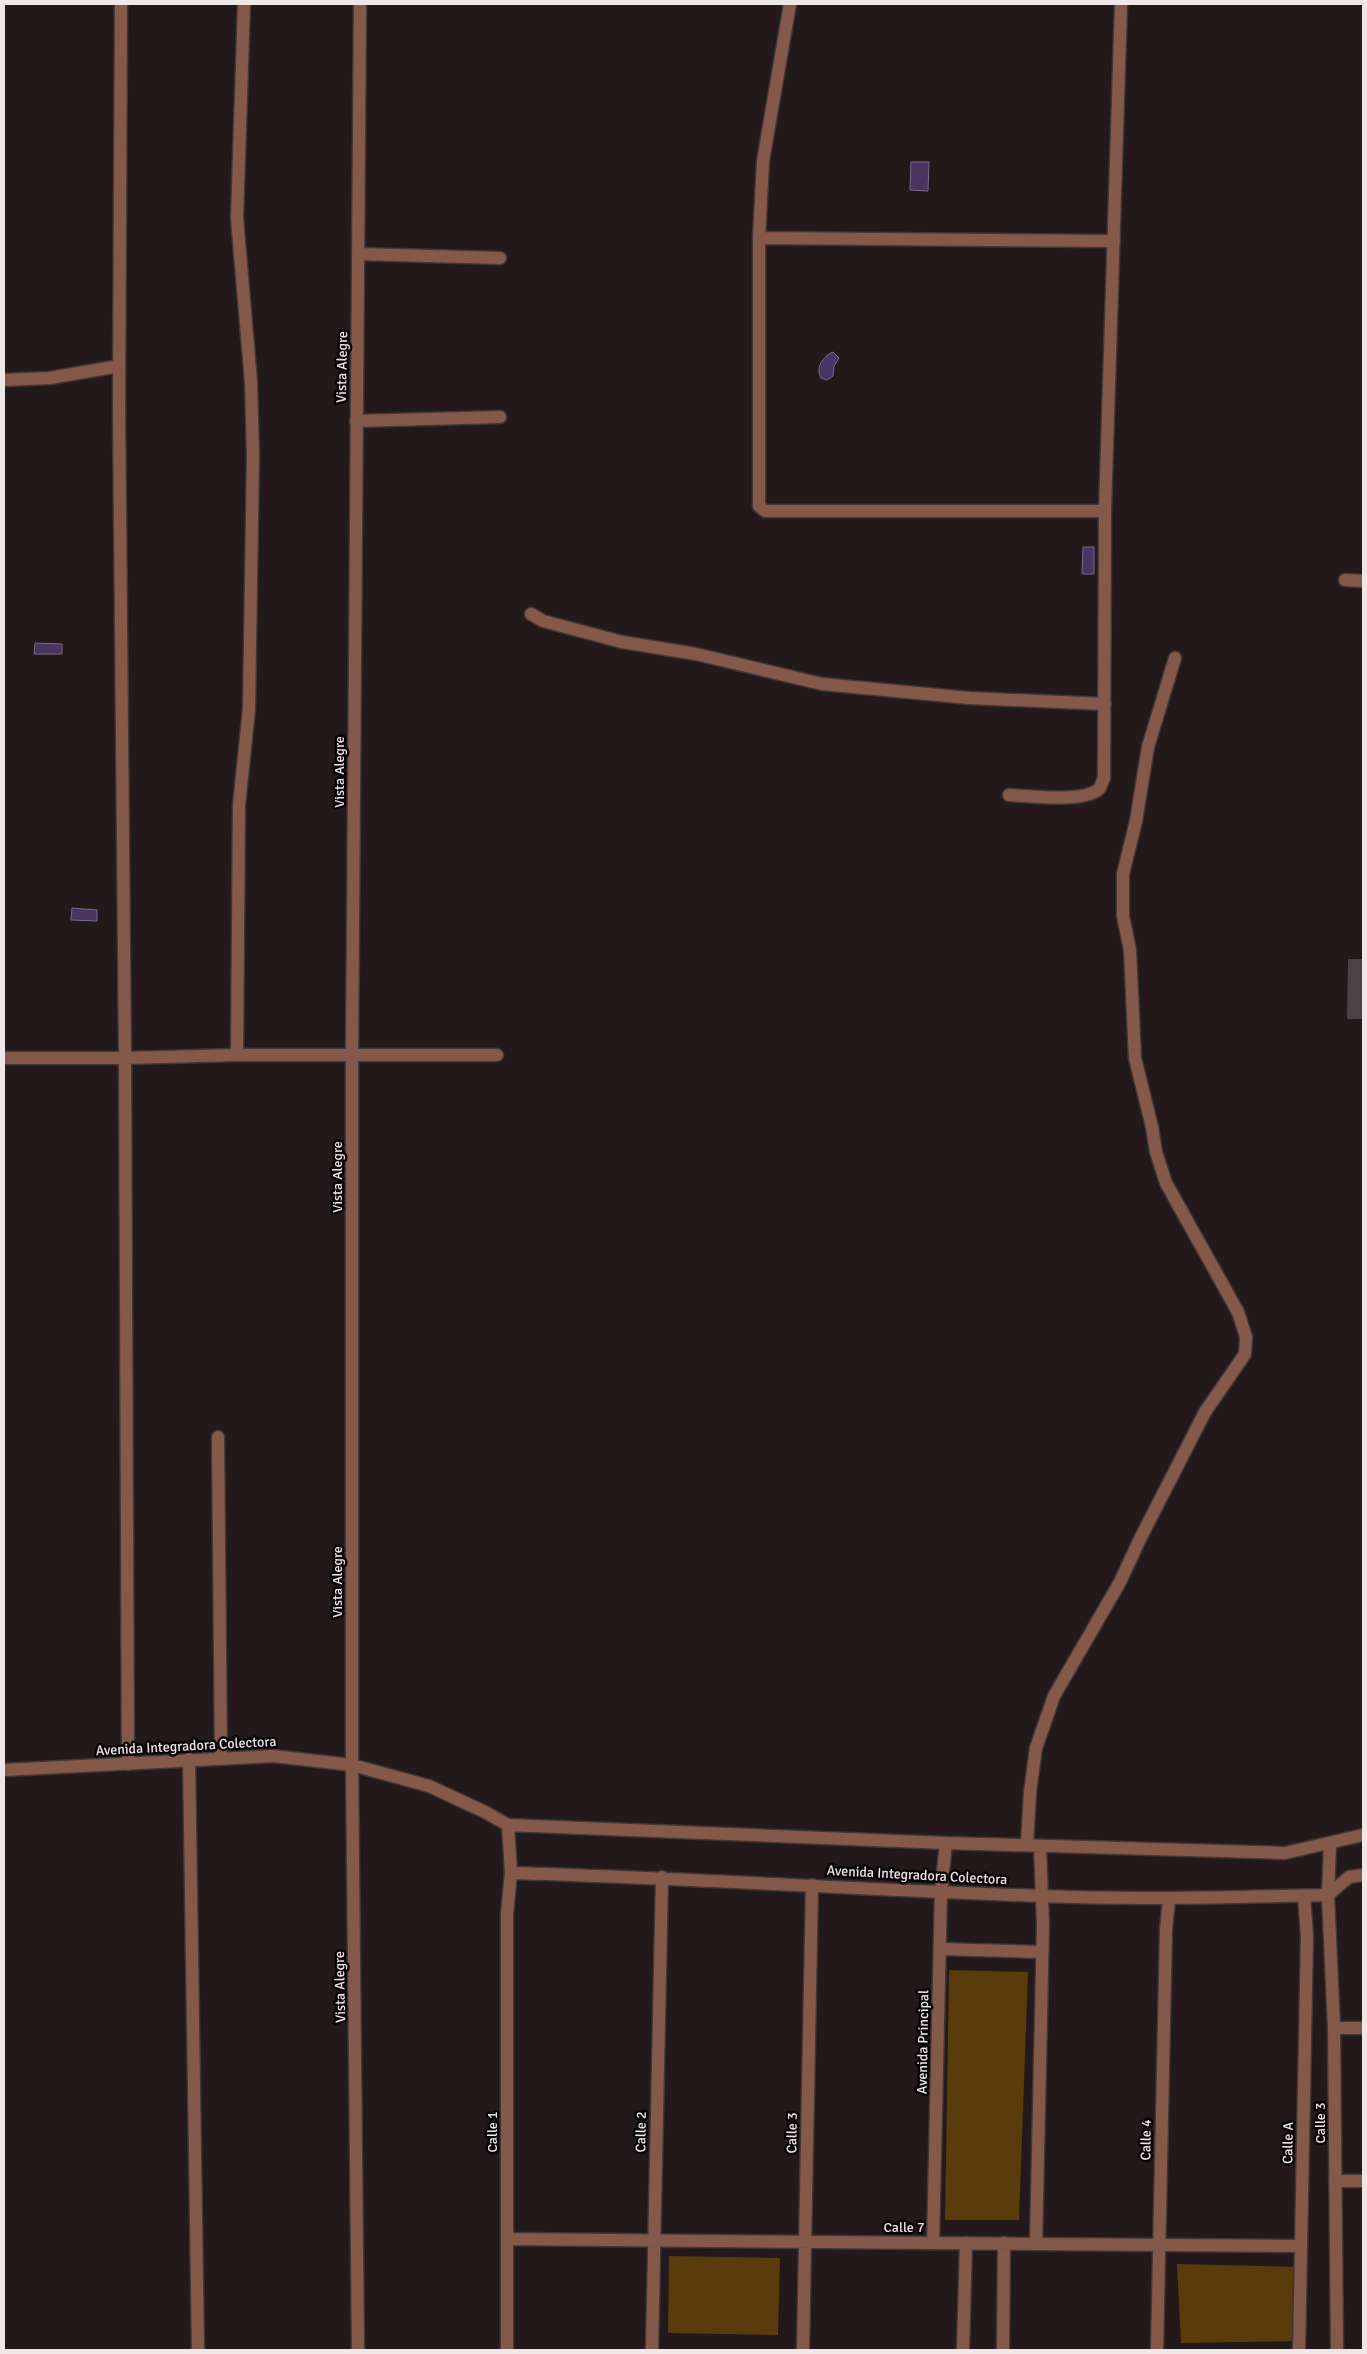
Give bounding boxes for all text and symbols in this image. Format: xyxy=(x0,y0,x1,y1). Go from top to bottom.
street label: Vista Alegre xyxy=(333,331,351,403)
street label: Vista Alegre xyxy=(331,736,348,808)
street label: Vista Alegre xyxy=(329,1141,346,1213)
street label: Vista Alegre xyxy=(329,1546,346,1618)
street label: Avenida Integradora Colectora xyxy=(95,1733,277,1759)
street label: Avenida Integradora Colectora xyxy=(826,1862,1008,1888)
street label: Vista Alegre xyxy=(331,1951,349,2023)
street label: Avenida Principal xyxy=(914,1990,932,2094)
street label: Calle 3 xyxy=(1312,2102,1329,2144)
street label: Calle 1 xyxy=(484,2111,501,2153)
street label: Calle 2 xyxy=(632,2111,650,2153)
street label: Calle 3 xyxy=(783,2112,801,2154)
street label: Calle 4 xyxy=(1137,2119,1155,2161)
street label: Calle A xyxy=(1279,2121,1297,2164)
street label: Calle 7 xyxy=(883,2219,925,2236)

